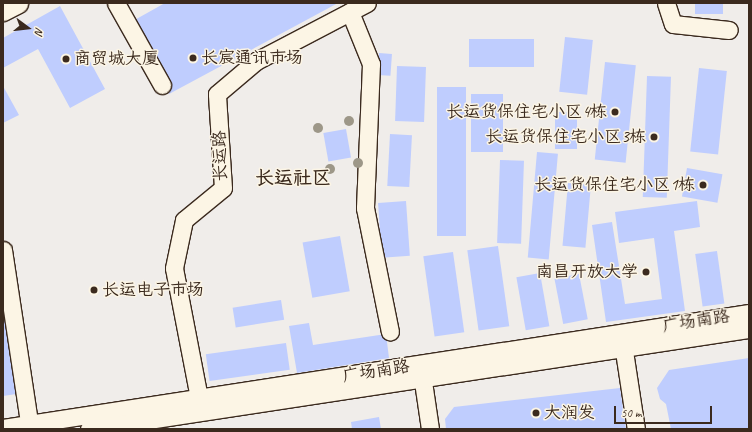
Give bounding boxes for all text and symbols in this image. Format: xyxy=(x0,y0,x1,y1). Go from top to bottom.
north arrow xyxy=(8,8,48,48)
text: N xyxy=(32,26,47,36)
place label: 长宸通讯市场 xyxy=(201,48,303,68)
place label: 商贸城大厦 xyxy=(74,49,159,69)
marker: 长宸通讯市场 xyxy=(188,53,198,63)
marker: 商贸城大厦 xyxy=(61,54,71,64)
place label: 长运货保住宅小区4栋 xyxy=(446,102,607,122)
marker: 长运货保住宅小区4栋 xyxy=(610,107,620,117)
place label: 长运货保住宅小区3栋 xyxy=(485,127,646,147)
street label: 长运路 xyxy=(209,130,231,182)
marker: 长运货保住宅小区3栋 xyxy=(649,132,659,142)
district label: 长运社区 xyxy=(255,168,331,190)
place label: 长运货保住宅小区1栋 xyxy=(534,175,695,195)
marker: 长运货保住宅小区1栋 xyxy=(698,180,708,190)
place label: 南昌开放大学 xyxy=(536,262,638,282)
marker: 南昌开放大学 xyxy=(641,267,651,277)
place label: 长运电子市场 xyxy=(102,280,204,300)
marker: 长运电子市场 xyxy=(89,285,99,295)
street label: 广场南路 xyxy=(661,306,731,336)
street label: 广场南路 xyxy=(341,356,411,386)
scale bar xyxy=(616,398,714,424)
place label: 大润发 xyxy=(544,403,595,423)
text: 50 m xyxy=(621,405,641,421)
marker: 大润发 xyxy=(531,408,541,418)

